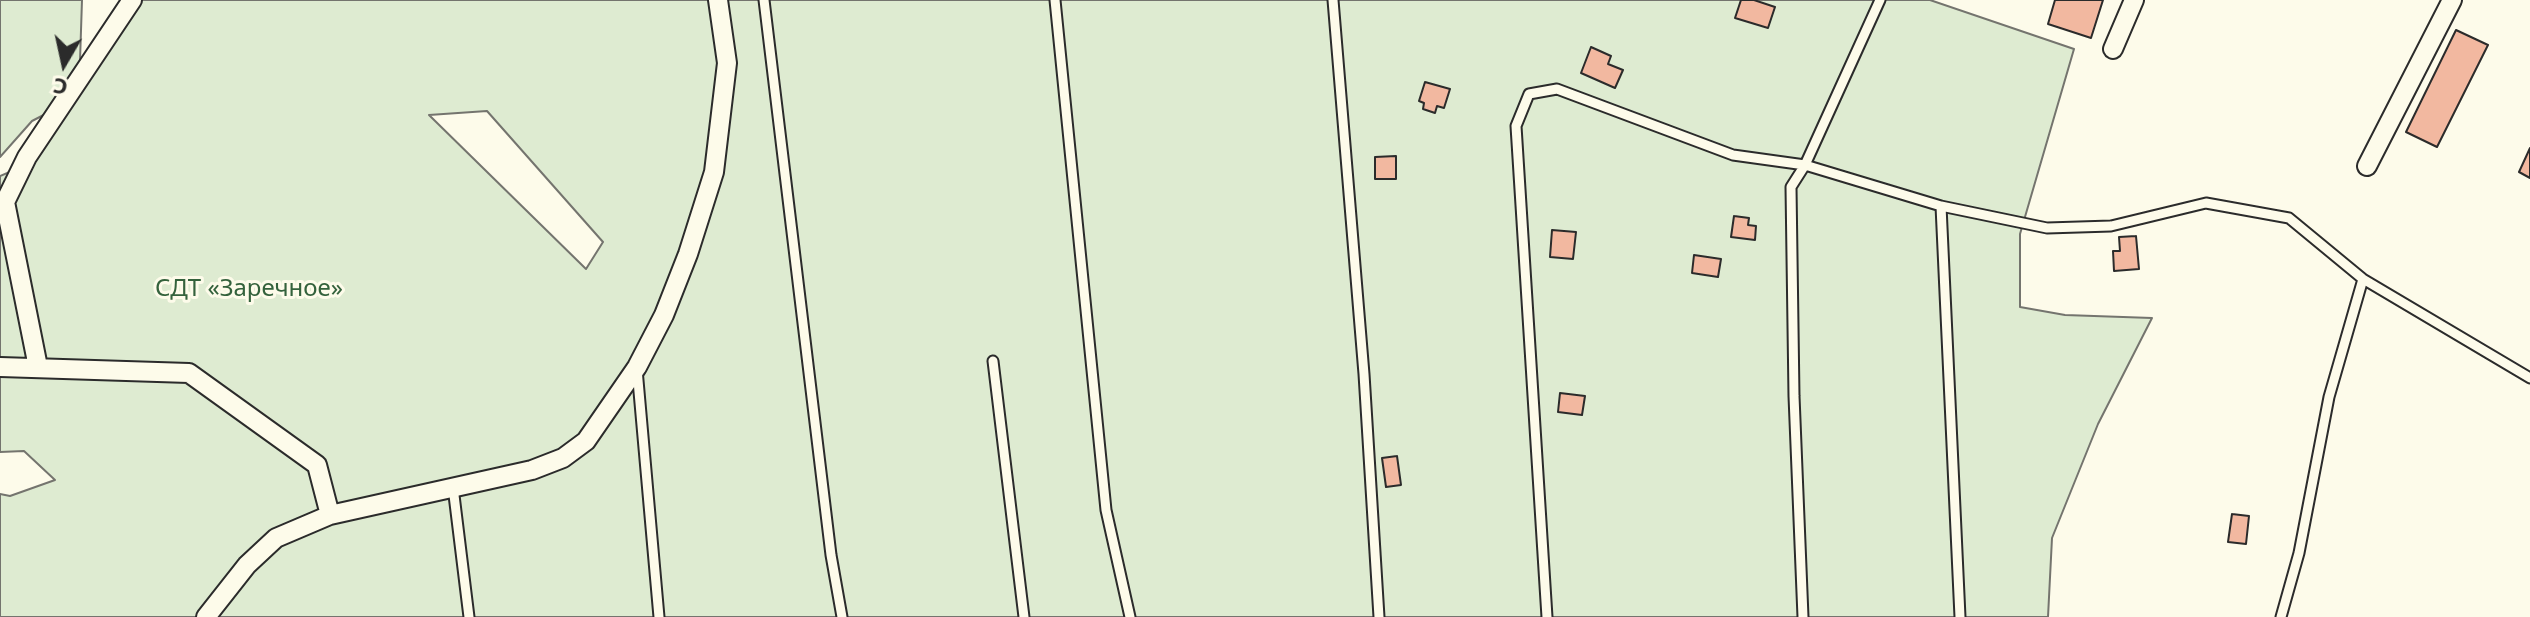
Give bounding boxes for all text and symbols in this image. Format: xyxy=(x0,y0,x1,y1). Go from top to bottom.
north arrow xyxy=(24,24,104,104)
text: С xyxy=(51,72,70,104)
park label: СДТ «Заречное» xyxy=(155,275,343,303)

